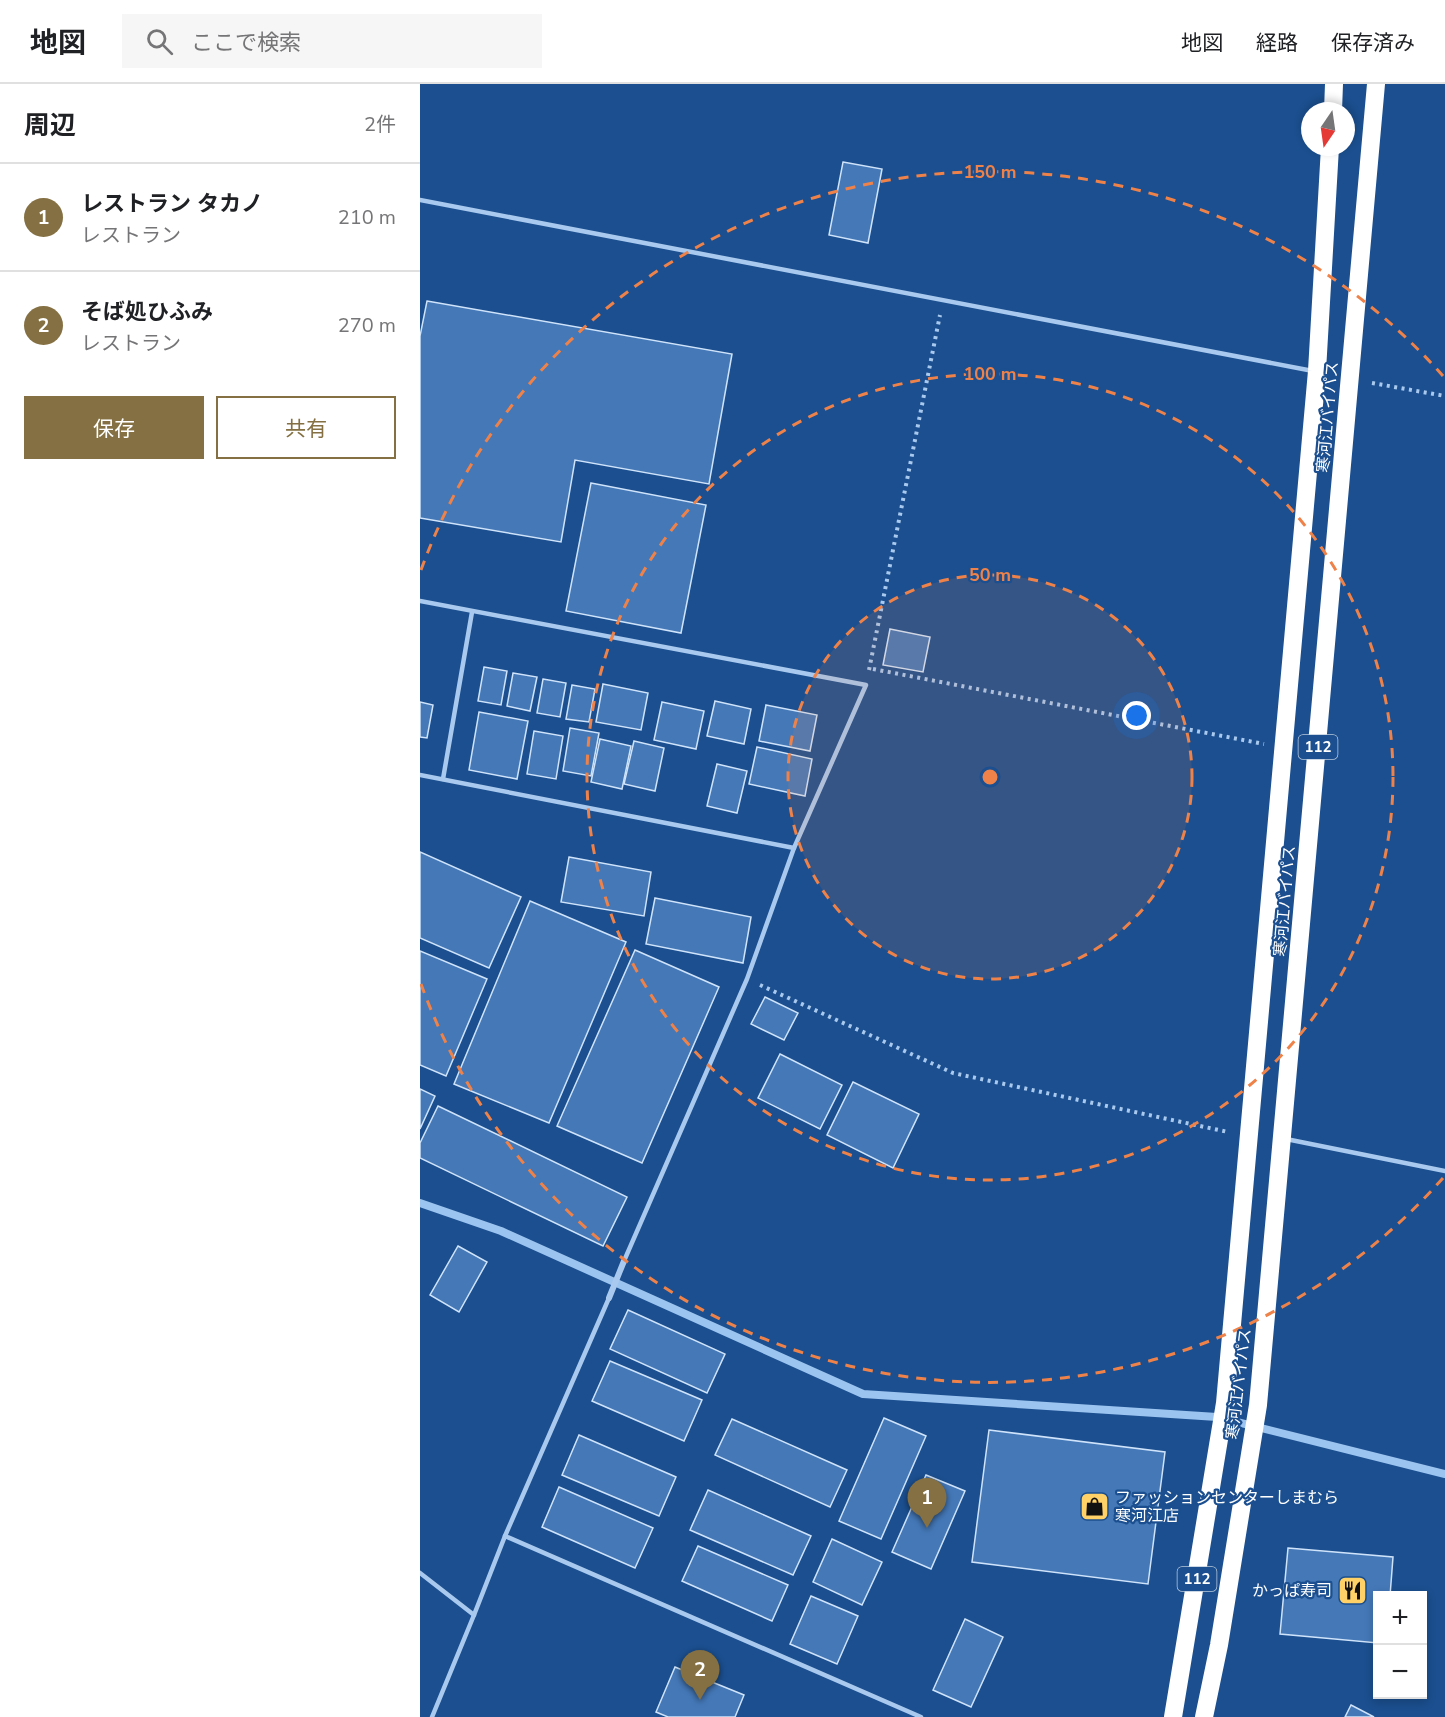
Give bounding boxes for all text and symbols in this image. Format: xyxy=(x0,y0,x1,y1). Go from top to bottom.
search box xyxy=(122,14,542,68)
text: 地図 xyxy=(30,24,86,62)
icon: search xyxy=(143,25,176,58)
text: ここで検索 xyxy=(191,28,301,58)
text: 地図 xyxy=(1181,29,1223,57)
text: 経路 xyxy=(1256,29,1298,57)
text: 保存済み xyxy=(1331,29,1415,57)
north arrow xyxy=(1301,102,1355,156)
text: 周辺 xyxy=(24,108,76,143)
text: 2件 xyxy=(364,111,396,138)
text: 150 m xyxy=(963,160,1017,184)
text: レストラン タカノ xyxy=(81,189,263,219)
text: 1 xyxy=(38,204,50,231)
text: 210 m xyxy=(338,204,396,231)
text: レストラン xyxy=(81,222,181,249)
text: そば処ひふみ xyxy=(81,297,213,327)
text: 2 xyxy=(38,312,50,339)
text: 270 m xyxy=(338,312,396,339)
text: レストラン xyxy=(81,330,181,357)
street label: 寒河江バイパス xyxy=(1312,360,1344,474)
text: 100 m xyxy=(963,362,1017,386)
button: 保存 xyxy=(24,396,204,459)
button: 共有 xyxy=(216,396,396,459)
text: 50 m xyxy=(969,563,1011,587)
your location xyxy=(1122,701,1151,730)
road number: 112 xyxy=(1298,735,1338,759)
centre of rings xyxy=(980,767,1000,787)
street label: 寒河江バイパス xyxy=(1269,844,1301,958)
street label: 寒河江バイパス xyxy=(1221,1327,1257,1441)
pin: 1 xyxy=(908,1478,946,1528)
place label: ファッションセンターしまむら 寒河江店 xyxy=(1115,1487,1339,1527)
shop icon: ファッションセンターしまむら 寒河江店 xyxy=(1078,1491,1110,1523)
road number: 112 xyxy=(1178,1567,1216,1591)
restaurant icon: かっぱ寿司 xyxy=(1337,1575,1369,1607)
place label: かっぱ寿司 xyxy=(1252,1580,1332,1602)
map controls xyxy=(1373,1591,1427,1699)
button: + xyxy=(1373,1591,1427,1645)
button: − xyxy=(1373,1645,1427,1699)
pin: 2 xyxy=(680,1650,720,1700)

